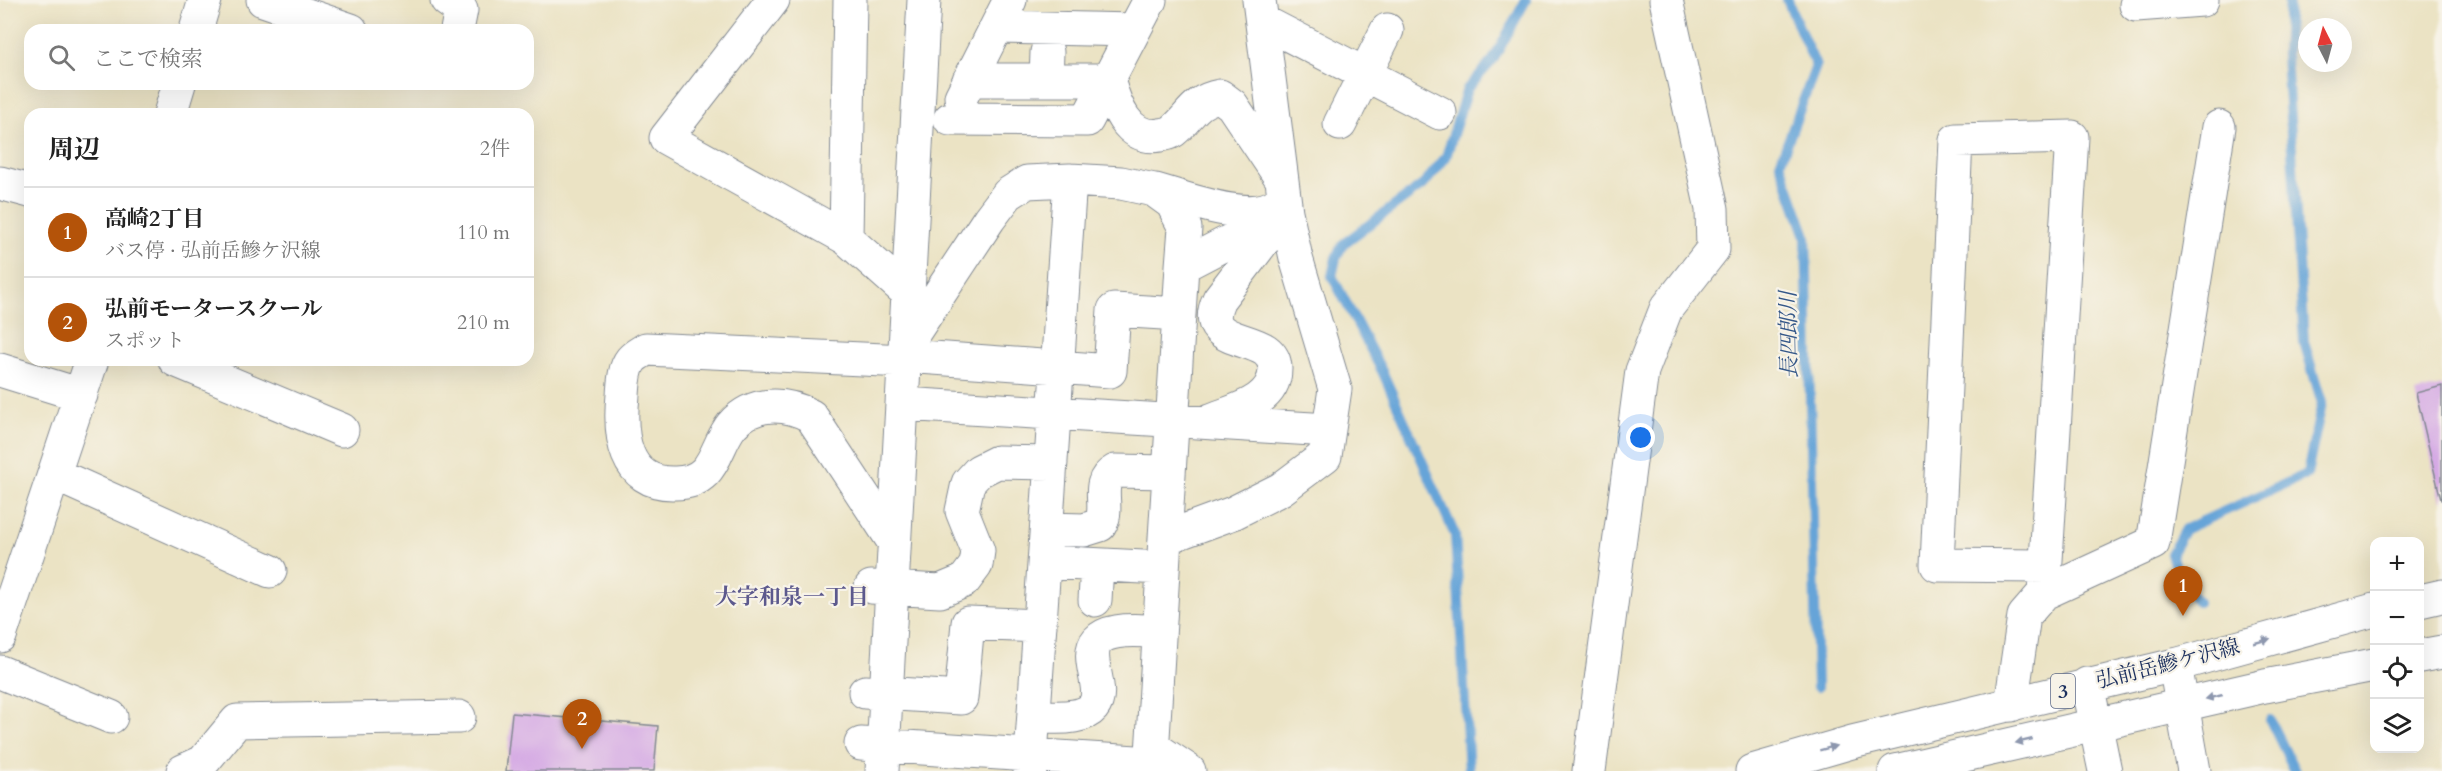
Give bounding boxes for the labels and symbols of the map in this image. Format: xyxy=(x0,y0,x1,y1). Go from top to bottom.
north arrow xyxy=(2298,18,2352,72)
water label: 長四郎川 xyxy=(1773,289,1805,379)
your location xyxy=(1626,423,1655,452)
pin: 1 xyxy=(2164,566,2202,616)
district label: 大字和泉一丁目 xyxy=(715,582,869,612)
street label: 弘前岳鰺ケ沢線 xyxy=(2093,632,2243,696)
one-way arrow xyxy=(2253,636,2271,645)
road number: 3 xyxy=(2051,674,2075,708)
one-way arrow xyxy=(2205,693,2224,703)
pin: 2 xyxy=(562,700,602,749)
one-way arrow xyxy=(2015,736,2033,746)
one-way arrow xyxy=(1819,743,1837,752)

